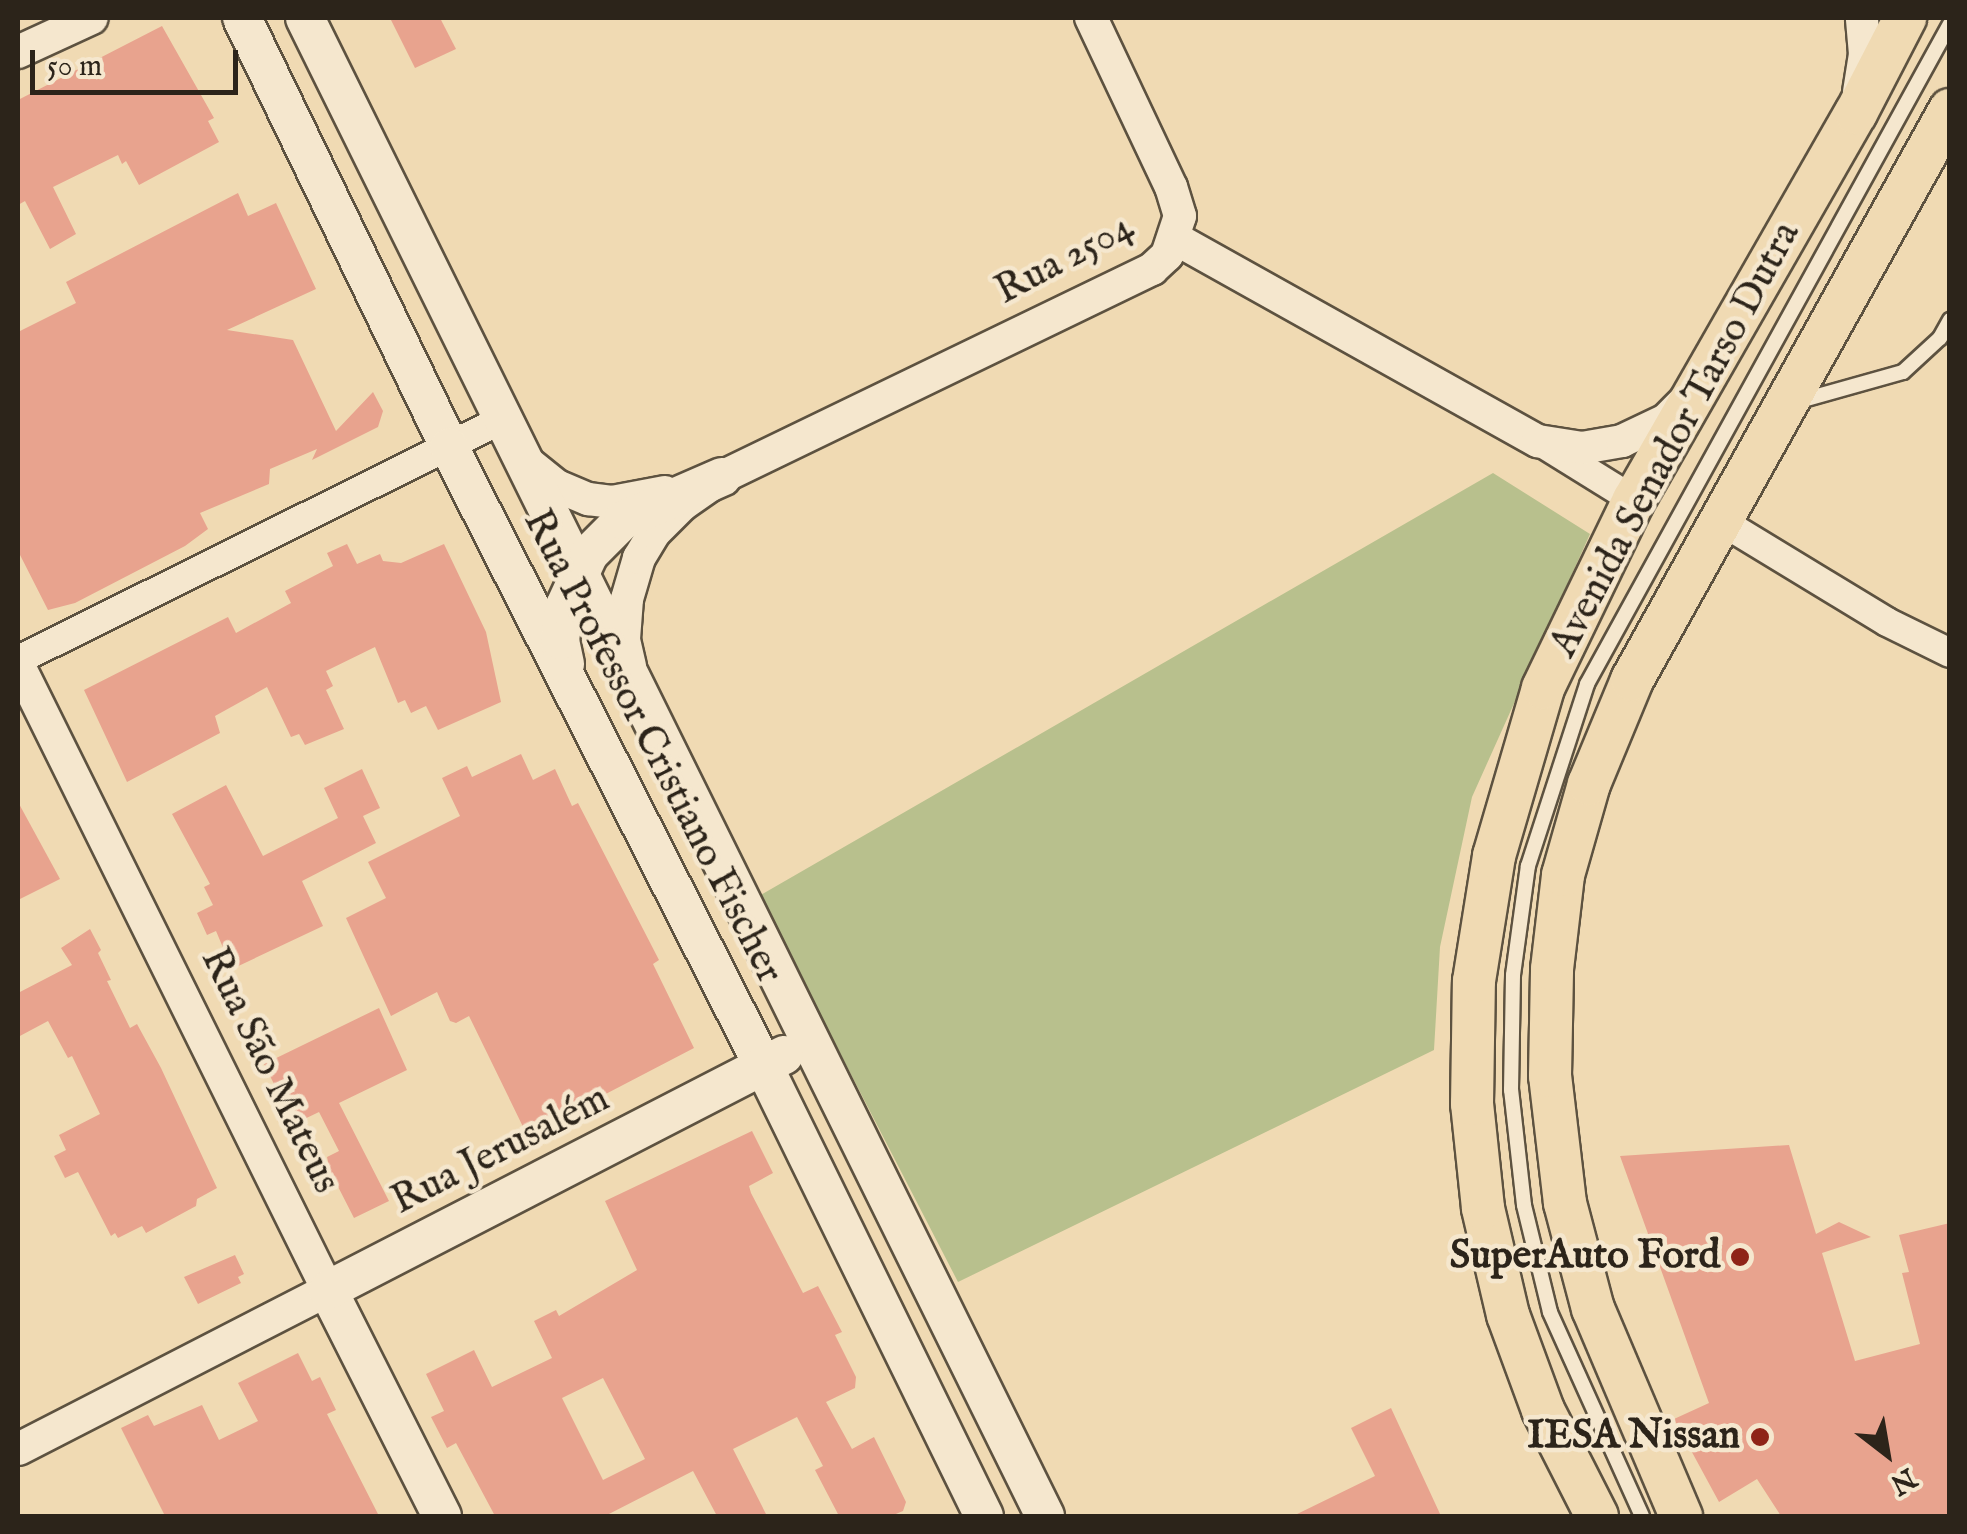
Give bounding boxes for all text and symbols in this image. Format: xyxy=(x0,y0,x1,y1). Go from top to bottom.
scale bar xyxy=(35,30,242,92)
text: 50 m xyxy=(47,48,102,86)
street label: Rua 2504 xyxy=(988,204,1142,316)
street label: Avenida Senador Tarso Dutra xyxy=(1541,214,1811,666)
street label: Rua Professor Cristiano Fischer xyxy=(512,502,792,992)
street label: Rua São Mateus xyxy=(189,941,349,1201)
street label: Rua Jerusalém xyxy=(384,1076,618,1226)
place label: SuperAuto Ford xyxy=(1450,1233,1720,1281)
marker: SuperAuto Ford xyxy=(1729,1246,1751,1268)
north arrow xyxy=(1837,1404,1937,1504)
place label: IESA Nissan xyxy=(1527,1413,1740,1461)
marker: IESA Nissan xyxy=(1749,1426,1771,1448)
text: N xyxy=(1883,1459,1922,1501)

